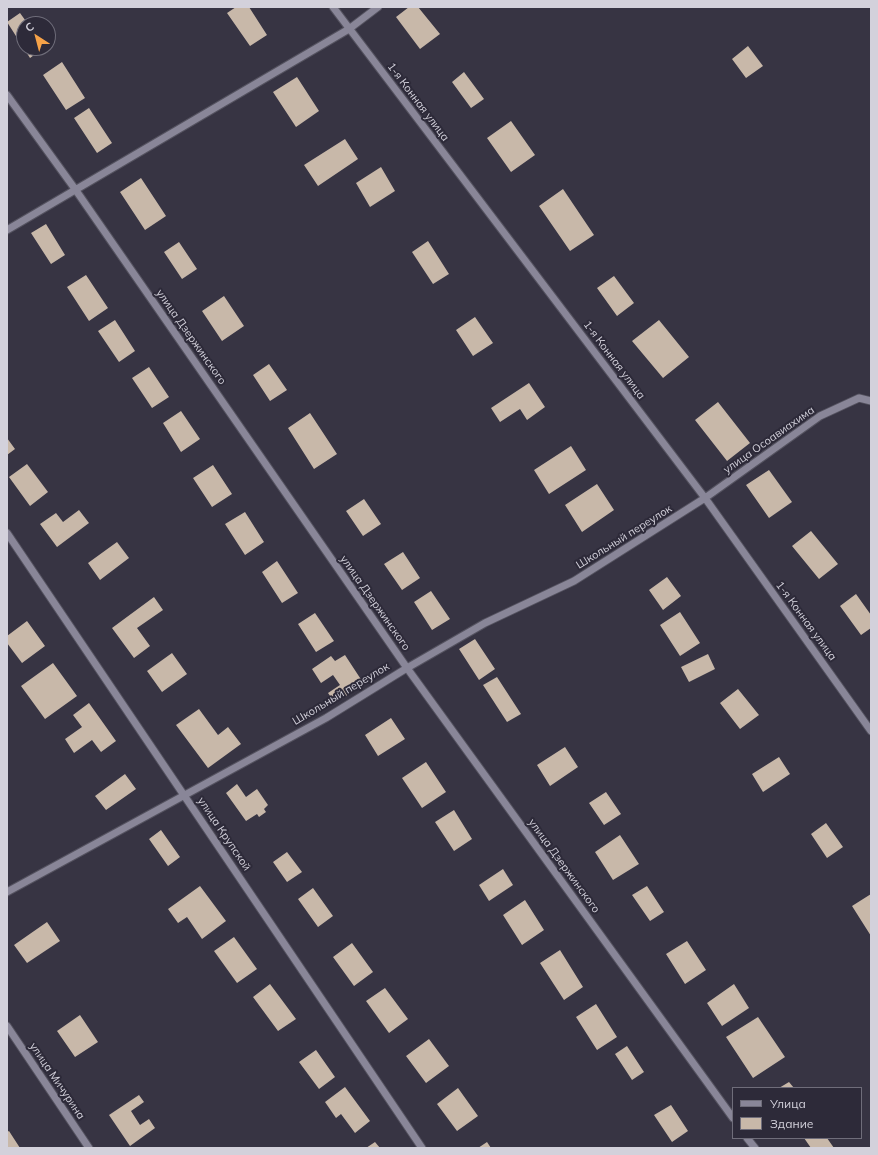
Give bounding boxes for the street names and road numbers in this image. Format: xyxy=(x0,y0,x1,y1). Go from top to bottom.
street label: 1-я Конная улица xyxy=(384,60,452,144)
street label: улица Дзержинского xyxy=(153,287,229,387)
street label: 1-я Конная улица xyxy=(580,318,648,402)
street label: улица Осоавиахима xyxy=(721,404,817,476)
street label: Школьный переулок xyxy=(574,502,674,572)
street label: улица Дзержинского xyxy=(337,553,413,653)
street label: 1-я Конная улица xyxy=(773,579,839,663)
street label: Школьный переулок xyxy=(290,660,392,728)
street label: улица Крупской xyxy=(195,795,253,873)
street label: улица Дзержинского xyxy=(525,816,603,916)
street label: улица Мичурина xyxy=(26,1040,88,1122)

